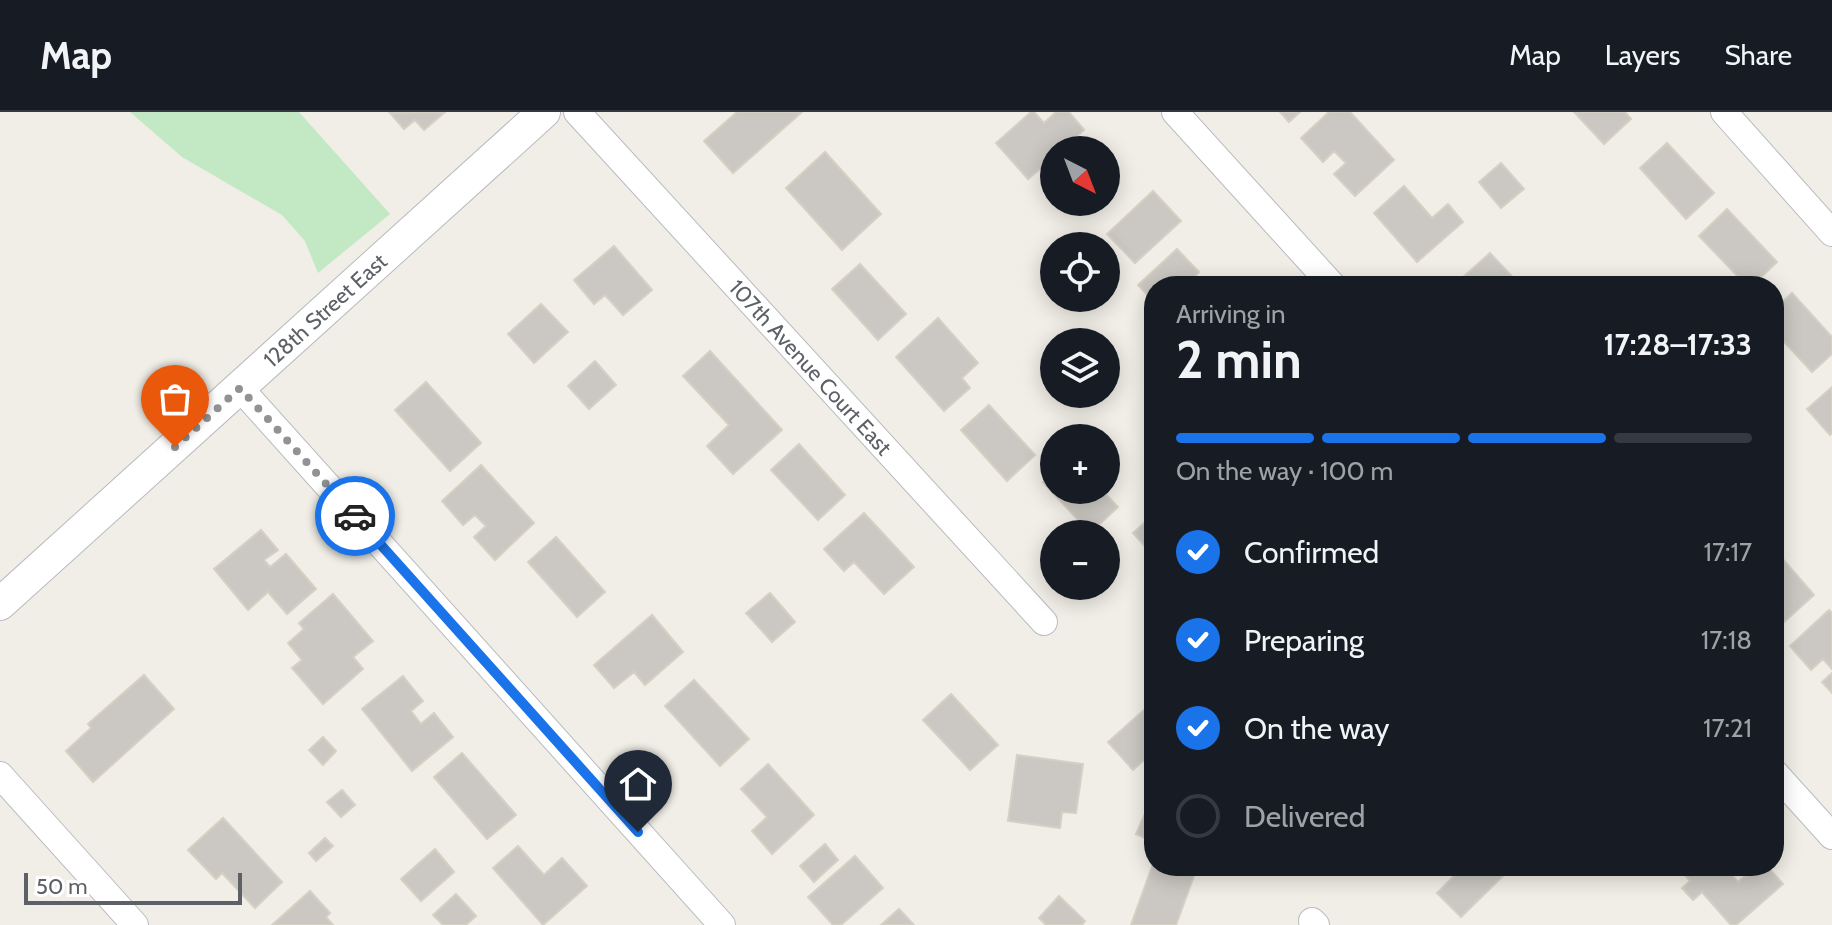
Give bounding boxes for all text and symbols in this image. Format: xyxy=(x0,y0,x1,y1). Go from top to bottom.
text: Map xyxy=(40,32,112,79)
text: Map xyxy=(1509,38,1561,72)
text: Layers xyxy=(1605,38,1680,72)
text: Share xyxy=(1724,38,1792,72)
north arrow xyxy=(1040,136,1120,216)
map controls xyxy=(1040,136,1120,600)
button: locate xyxy=(1040,232,1120,312)
street label: 128th Street East xyxy=(258,247,393,373)
street label: 107th Avenue Court East xyxy=(723,274,898,461)
text: Arriving in xyxy=(1176,298,1286,330)
text: 17:28–17:33 xyxy=(1603,326,1752,363)
button: layers xyxy=(1040,328,1120,408)
text: 2 min xyxy=(1176,328,1302,391)
pin xyxy=(141,365,209,447)
icon: bag xyxy=(153,377,197,421)
button: + xyxy=(1040,424,1120,504)
text: On the way · 100 m xyxy=(1176,455,1393,487)
courier xyxy=(315,476,395,556)
icon: car xyxy=(333,494,377,538)
button: − xyxy=(1040,520,1120,600)
icon: check xyxy=(1176,530,1220,574)
text: Confirmed xyxy=(1244,534,1379,571)
text: 17:17 xyxy=(1703,536,1752,568)
icon: check xyxy=(1176,618,1220,662)
text: Preparing xyxy=(1244,622,1364,659)
text: 17:18 xyxy=(1701,624,1752,656)
icon: check xyxy=(1176,706,1220,750)
text: On the way xyxy=(1244,710,1389,747)
text: 17:21 xyxy=(1703,712,1752,744)
pin xyxy=(604,750,672,832)
icon: home xyxy=(616,762,660,806)
text: Delivered xyxy=(1244,798,1365,835)
scale bar xyxy=(24,869,242,905)
text: 50 m xyxy=(36,873,88,900)

